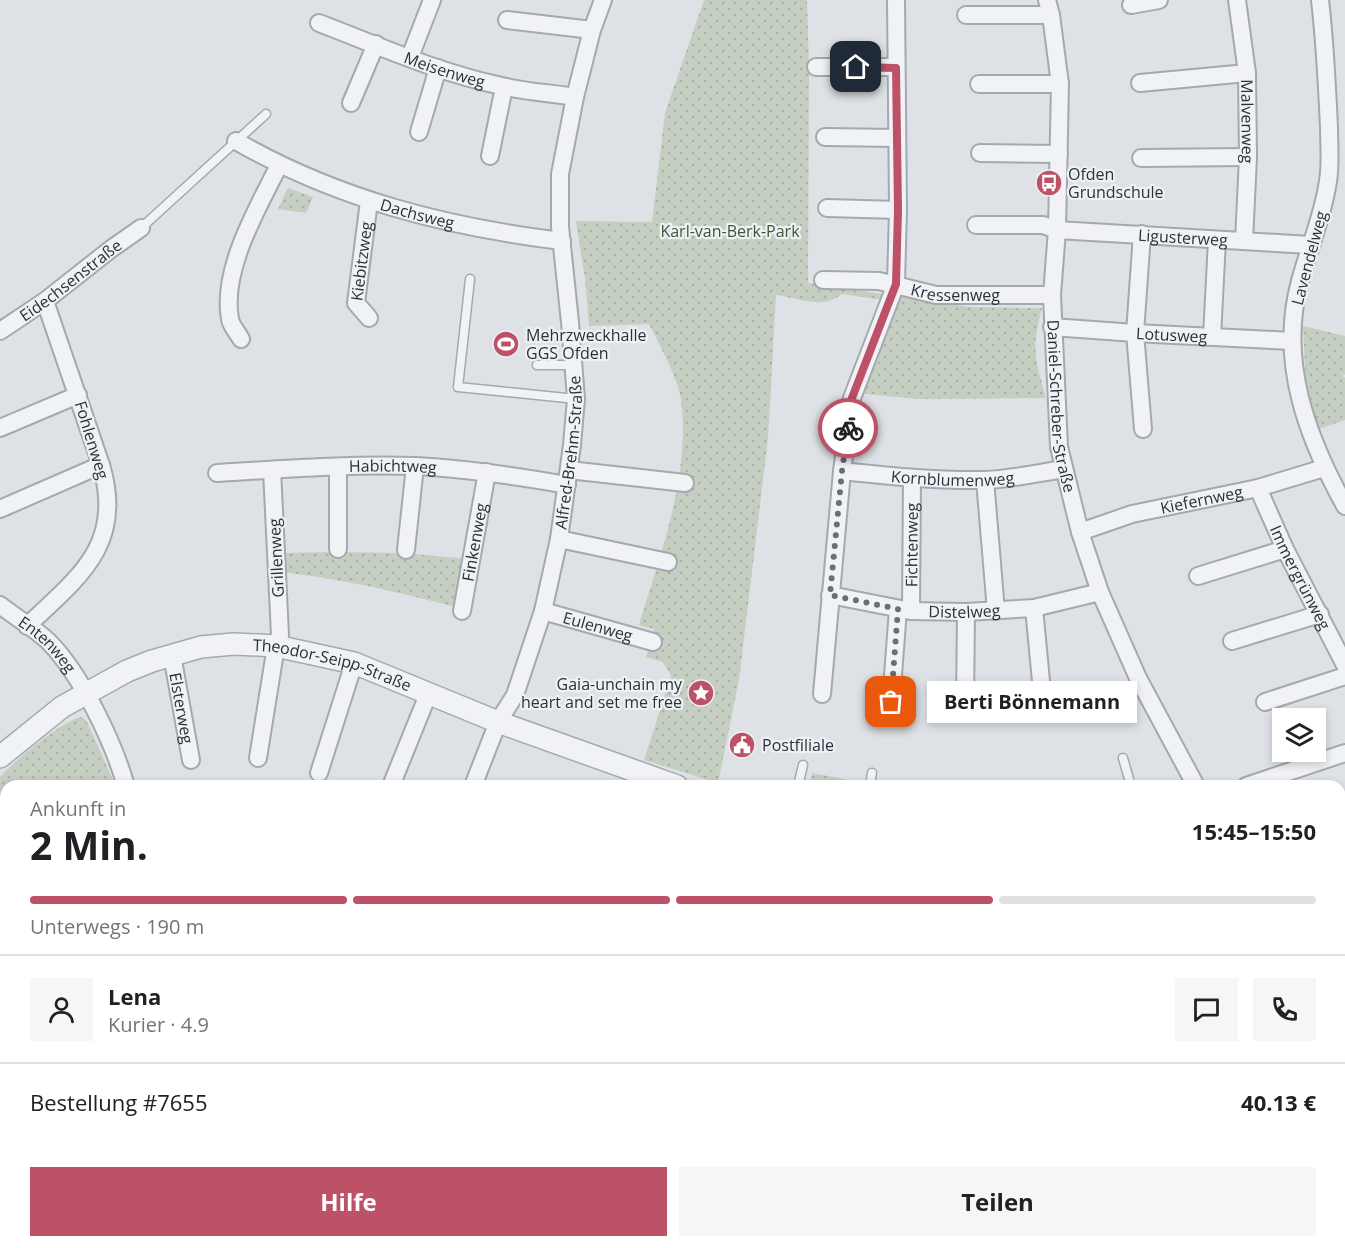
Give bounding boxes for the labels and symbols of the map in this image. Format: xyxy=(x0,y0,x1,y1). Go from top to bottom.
pin xyxy=(830,41,881,92)
street label: Meisenweg xyxy=(401,46,488,93)
street label: Malvenweg xyxy=(1236,79,1259,164)
place label: Ofden Grundschule xyxy=(1068,163,1164,203)
bus stop icon: Ofden Grundschule xyxy=(1034,168,1064,198)
street label: Dachsweg xyxy=(378,193,457,234)
street label: Lavendelweg xyxy=(1286,208,1332,308)
street label: Kiebitzweg xyxy=(345,220,377,302)
park label: Karl-van-Berk-Park xyxy=(660,220,800,242)
street label: Ligusterweg xyxy=(1137,224,1229,251)
street label: Eidechsenstraße xyxy=(15,234,126,326)
street label: Kressenweg xyxy=(909,278,1000,306)
street label: Daniel-Schreber-Straße xyxy=(1042,319,1081,495)
street label: Lotusweg xyxy=(1136,322,1208,348)
place label: Mehrzweckhalle GGS Ofden xyxy=(526,324,646,364)
sports icon: Mehrzweckhalle GGS Ofden xyxy=(491,329,521,359)
street label: Alfred-Brehm-Straße xyxy=(549,375,587,531)
street label: Fohlenweg xyxy=(70,398,114,482)
courier xyxy=(818,398,878,458)
street label: Habichtweg xyxy=(349,455,438,478)
street label: Kornblumenweg xyxy=(890,465,1016,491)
street label: Kiefernweg xyxy=(1158,480,1245,519)
street label: Finkenweg xyxy=(457,501,492,583)
street label: Fichtenweg xyxy=(900,502,923,587)
street label: Grillenweg xyxy=(263,518,289,598)
street label: Immergrünweg xyxy=(1265,522,1336,634)
street label: Distelweg xyxy=(928,599,1001,623)
street label: Eulenweg xyxy=(560,606,636,647)
street label: Entenweg xyxy=(14,611,81,677)
street label: Theodor-Seipp-Straße xyxy=(253,634,415,696)
street label: Elsterweg xyxy=(164,671,199,746)
place label: Gaia-unchain my heart and set me free xyxy=(521,673,683,713)
pin xyxy=(865,676,916,727)
place icon: Gaia-unchain my heart and set me free xyxy=(686,678,716,708)
callout: Berti Bönnemann xyxy=(927,681,1137,723)
public building icon: Postfiliale xyxy=(727,730,757,760)
place label: Postfiliale xyxy=(762,734,834,756)

